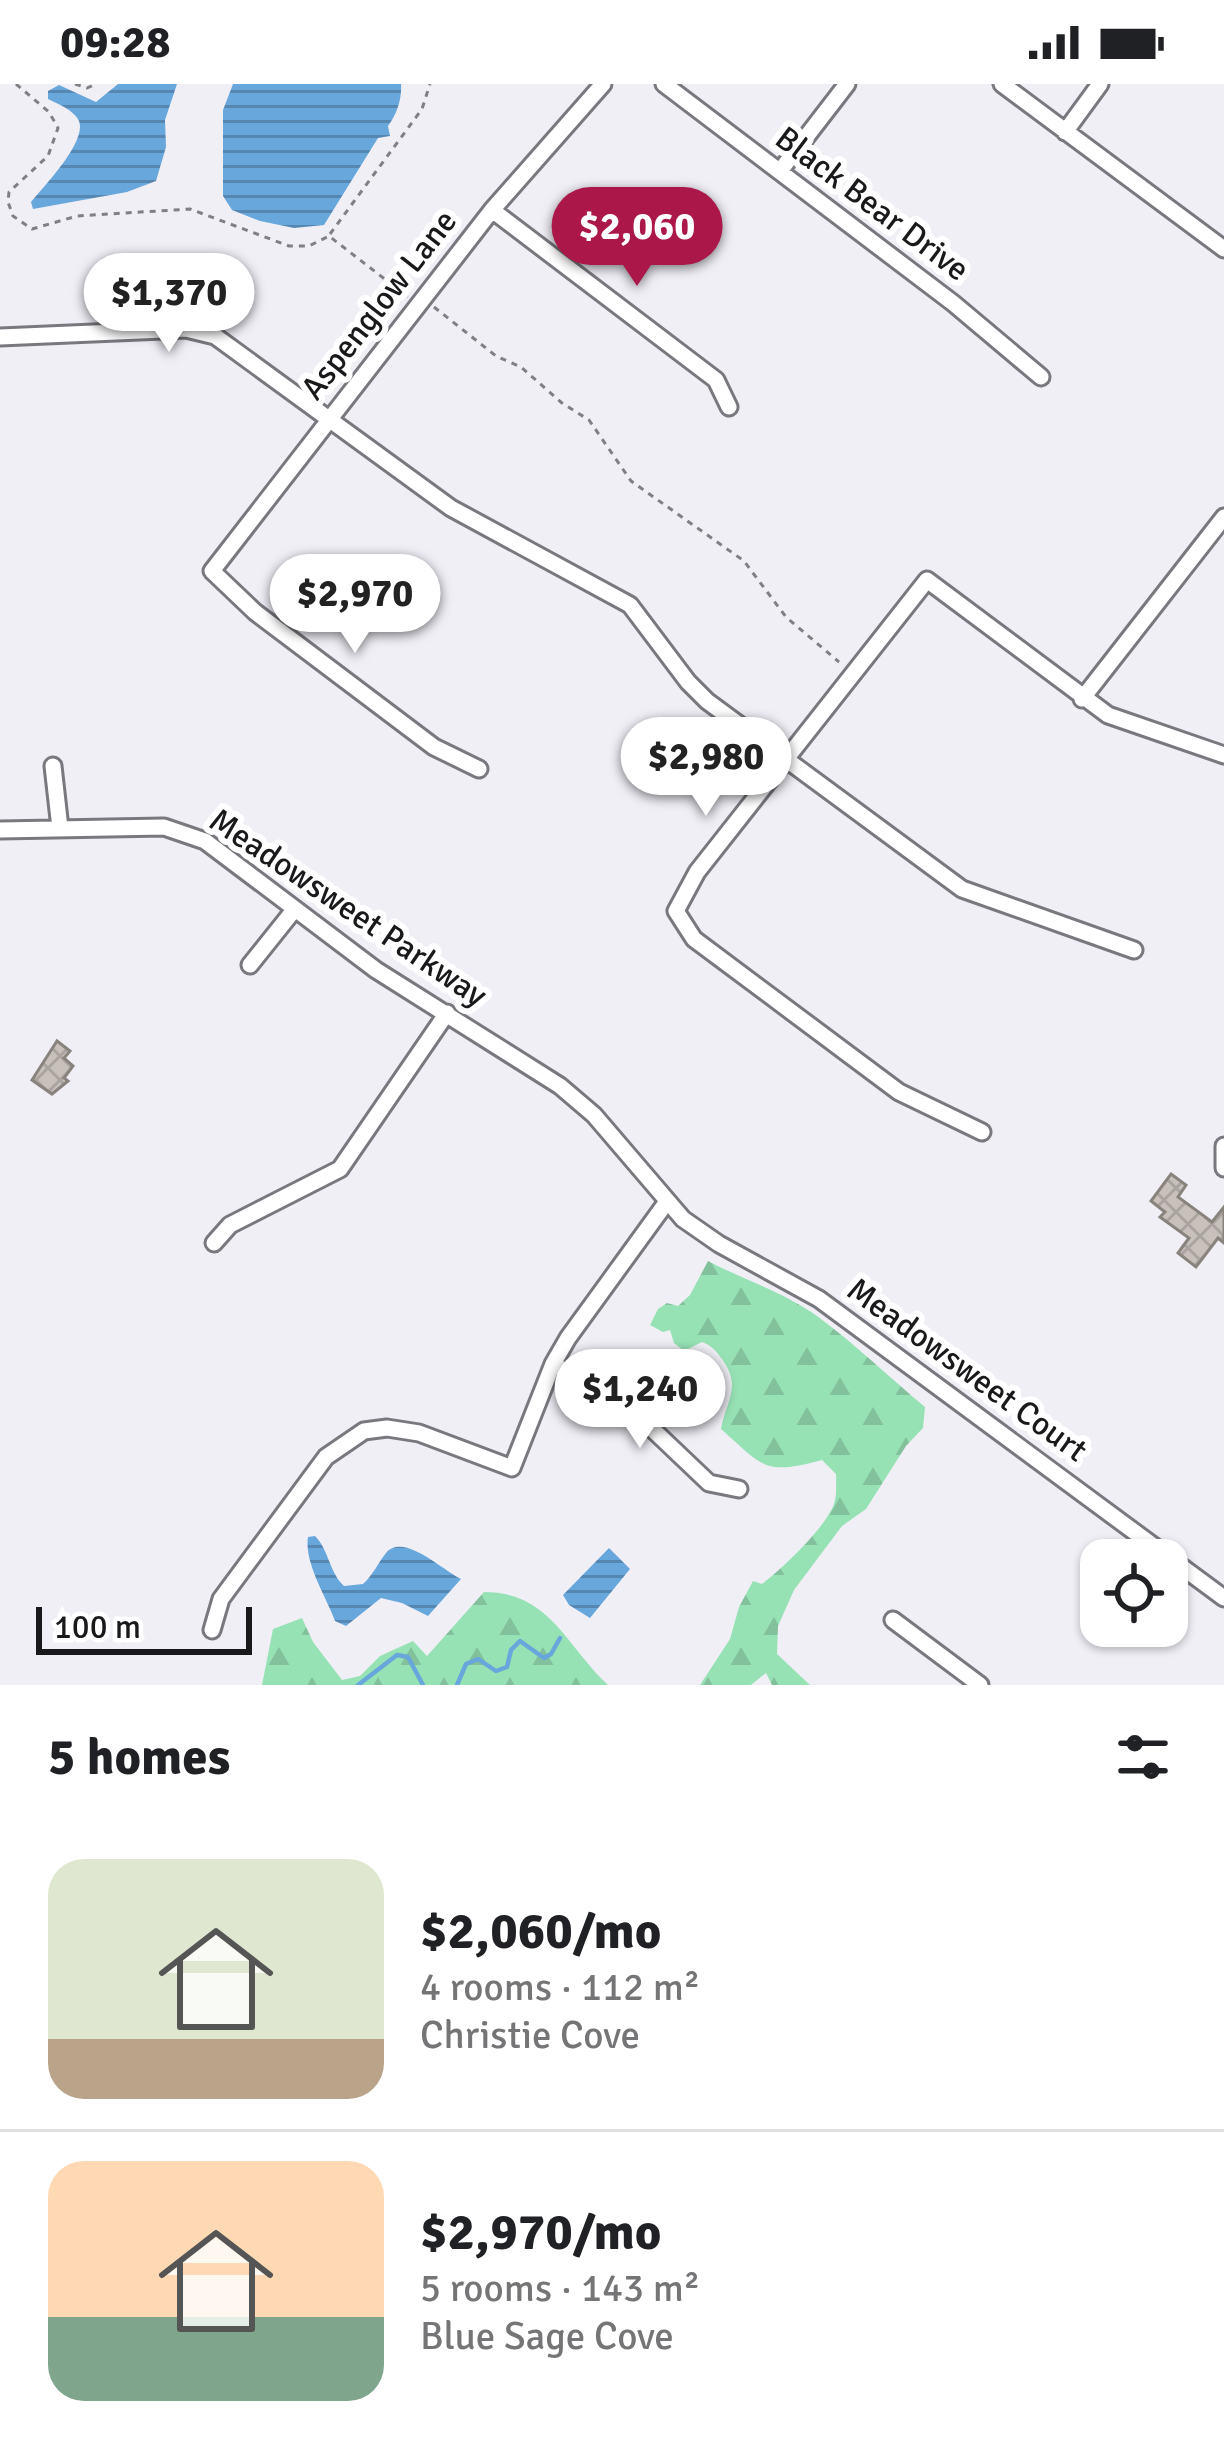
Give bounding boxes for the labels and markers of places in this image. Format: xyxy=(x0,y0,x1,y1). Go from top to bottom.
pin: $2,060 xyxy=(539,187,735,289)
pin: $1,370 xyxy=(71,253,267,355)
pin: $2,970 xyxy=(257,554,453,656)
pin: $2,980 xyxy=(608,717,804,819)
pin: $1,240 xyxy=(542,1349,738,1451)

